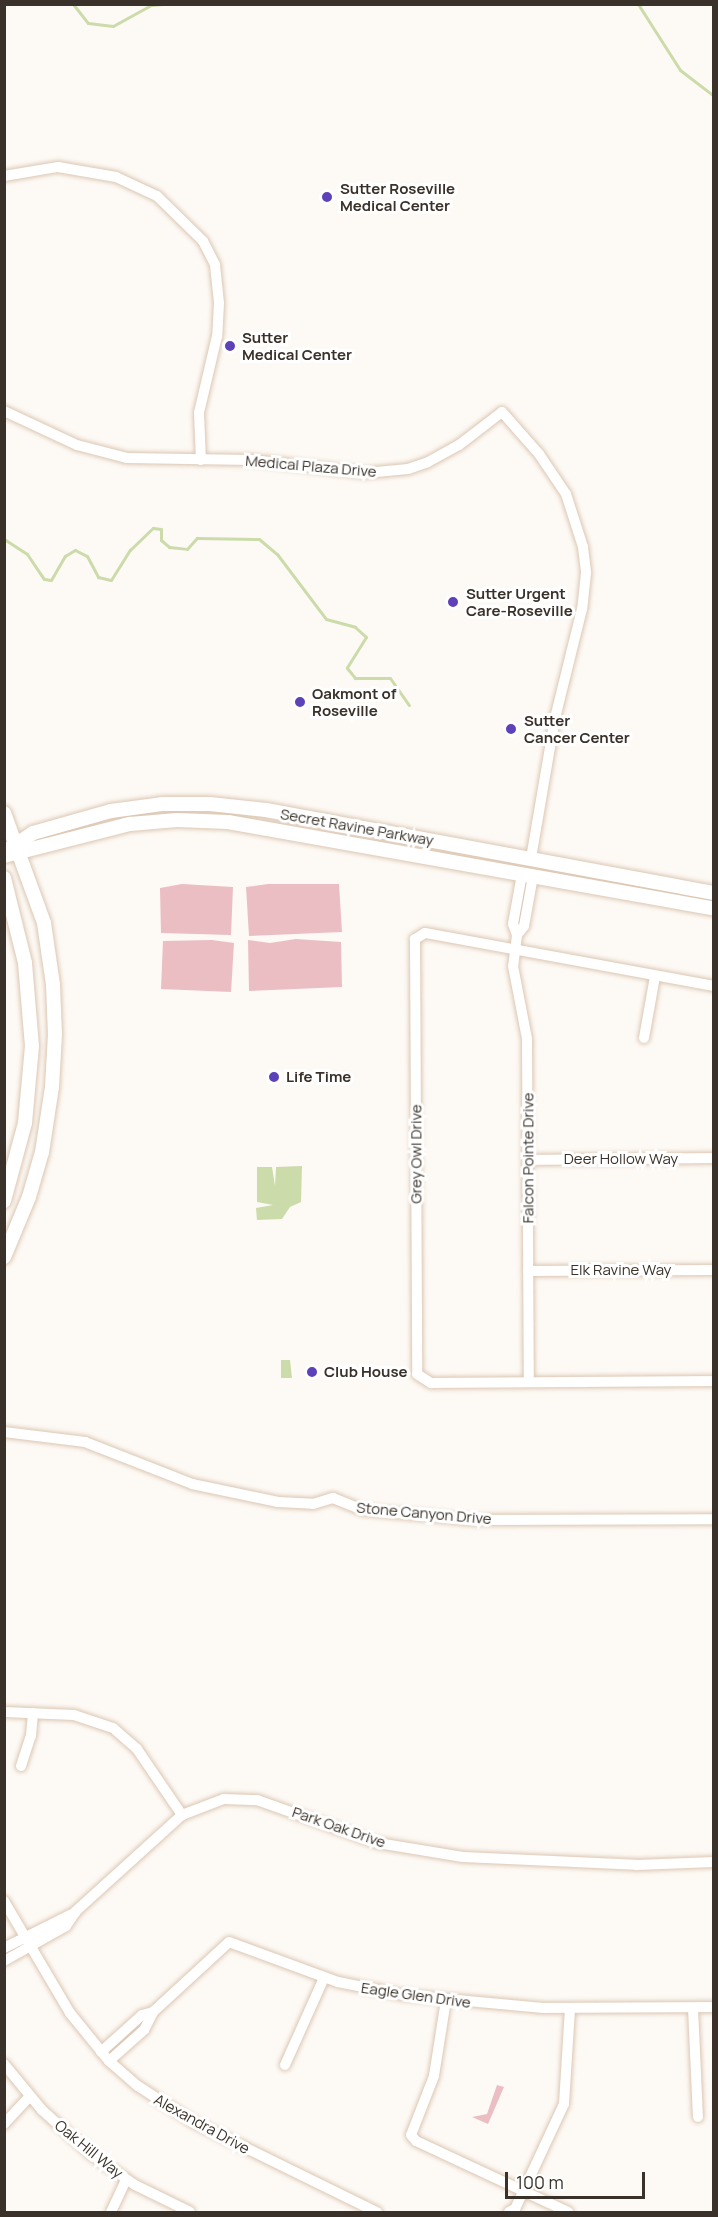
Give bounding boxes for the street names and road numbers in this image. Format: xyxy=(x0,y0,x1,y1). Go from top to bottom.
street label: Medical Plaza Drive xyxy=(245,451,377,481)
street label: Secret Ravine Parkway xyxy=(279,805,435,849)
street label: Falcon Pointe Drive xyxy=(519,1093,537,1223)
street label: Grey Owl Drive xyxy=(407,1104,425,1204)
street label: Deer Hollow Way xyxy=(564,1150,678,1168)
street label: Elk Ravine Way xyxy=(571,1261,671,1279)
street label: Stone Canyon Drive xyxy=(356,1498,492,1528)
street label: Park Oak Drive xyxy=(290,1803,388,1851)
street label: Eagle Glen Drive xyxy=(360,1978,472,2012)
street label: Alexandra Drive xyxy=(151,2090,253,2158)
street label: Oak Hill Way xyxy=(51,2116,127,2182)

